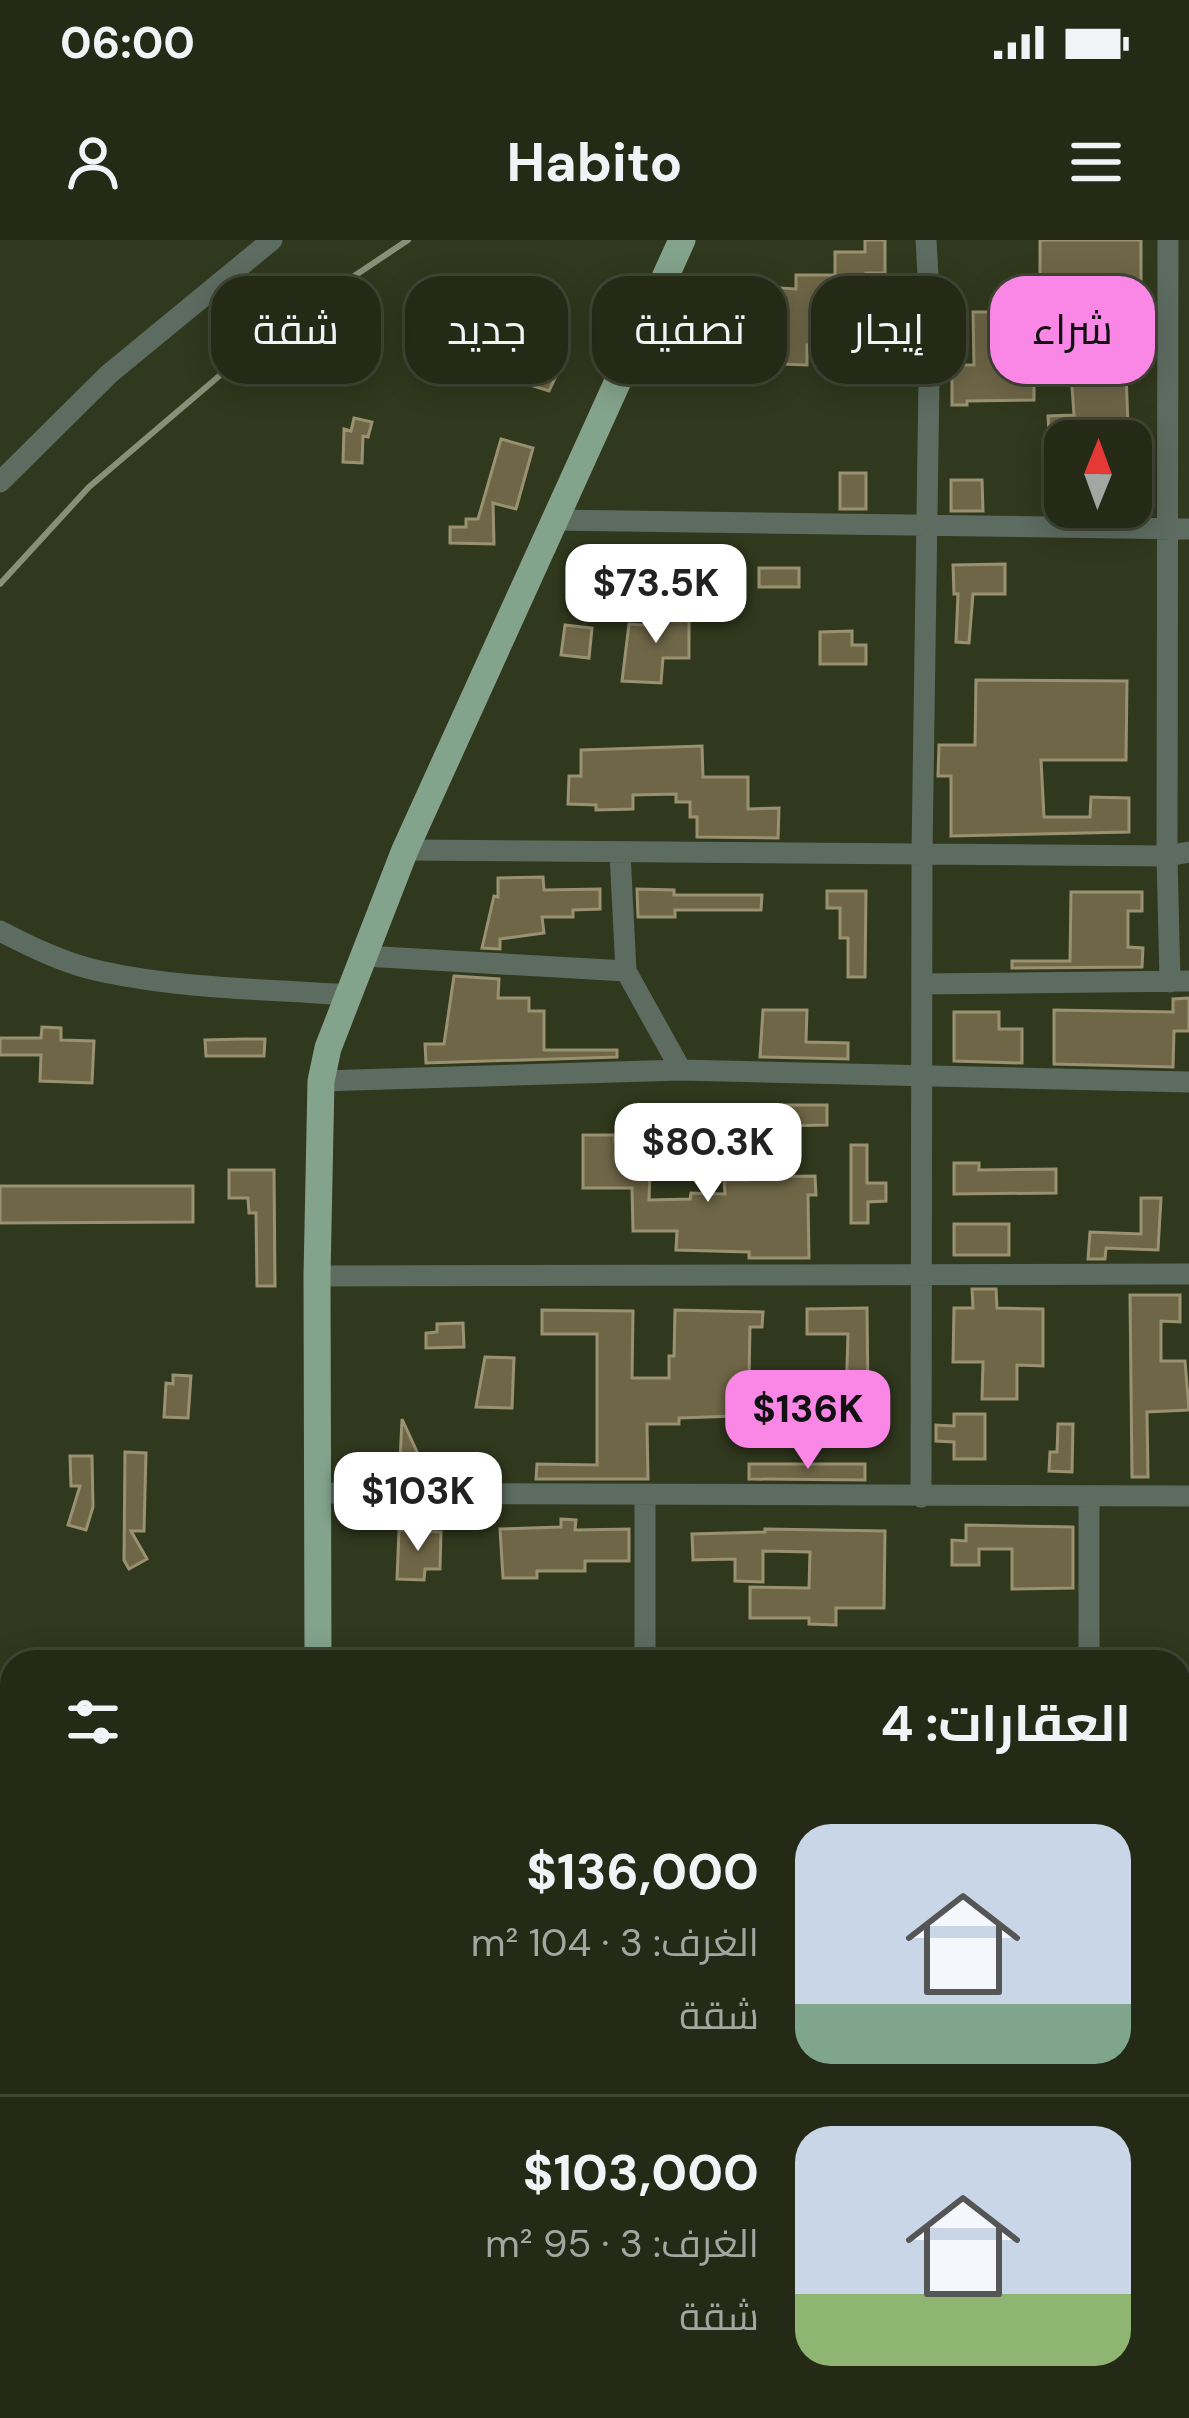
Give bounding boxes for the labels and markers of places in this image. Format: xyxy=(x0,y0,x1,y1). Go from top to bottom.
pin: $73.5K xyxy=(558,544,754,646)
pin: $80.3K xyxy=(610,1103,806,1205)
pin: $136K xyxy=(724,1370,892,1472)
pin: $103K xyxy=(334,1452,502,1554)

